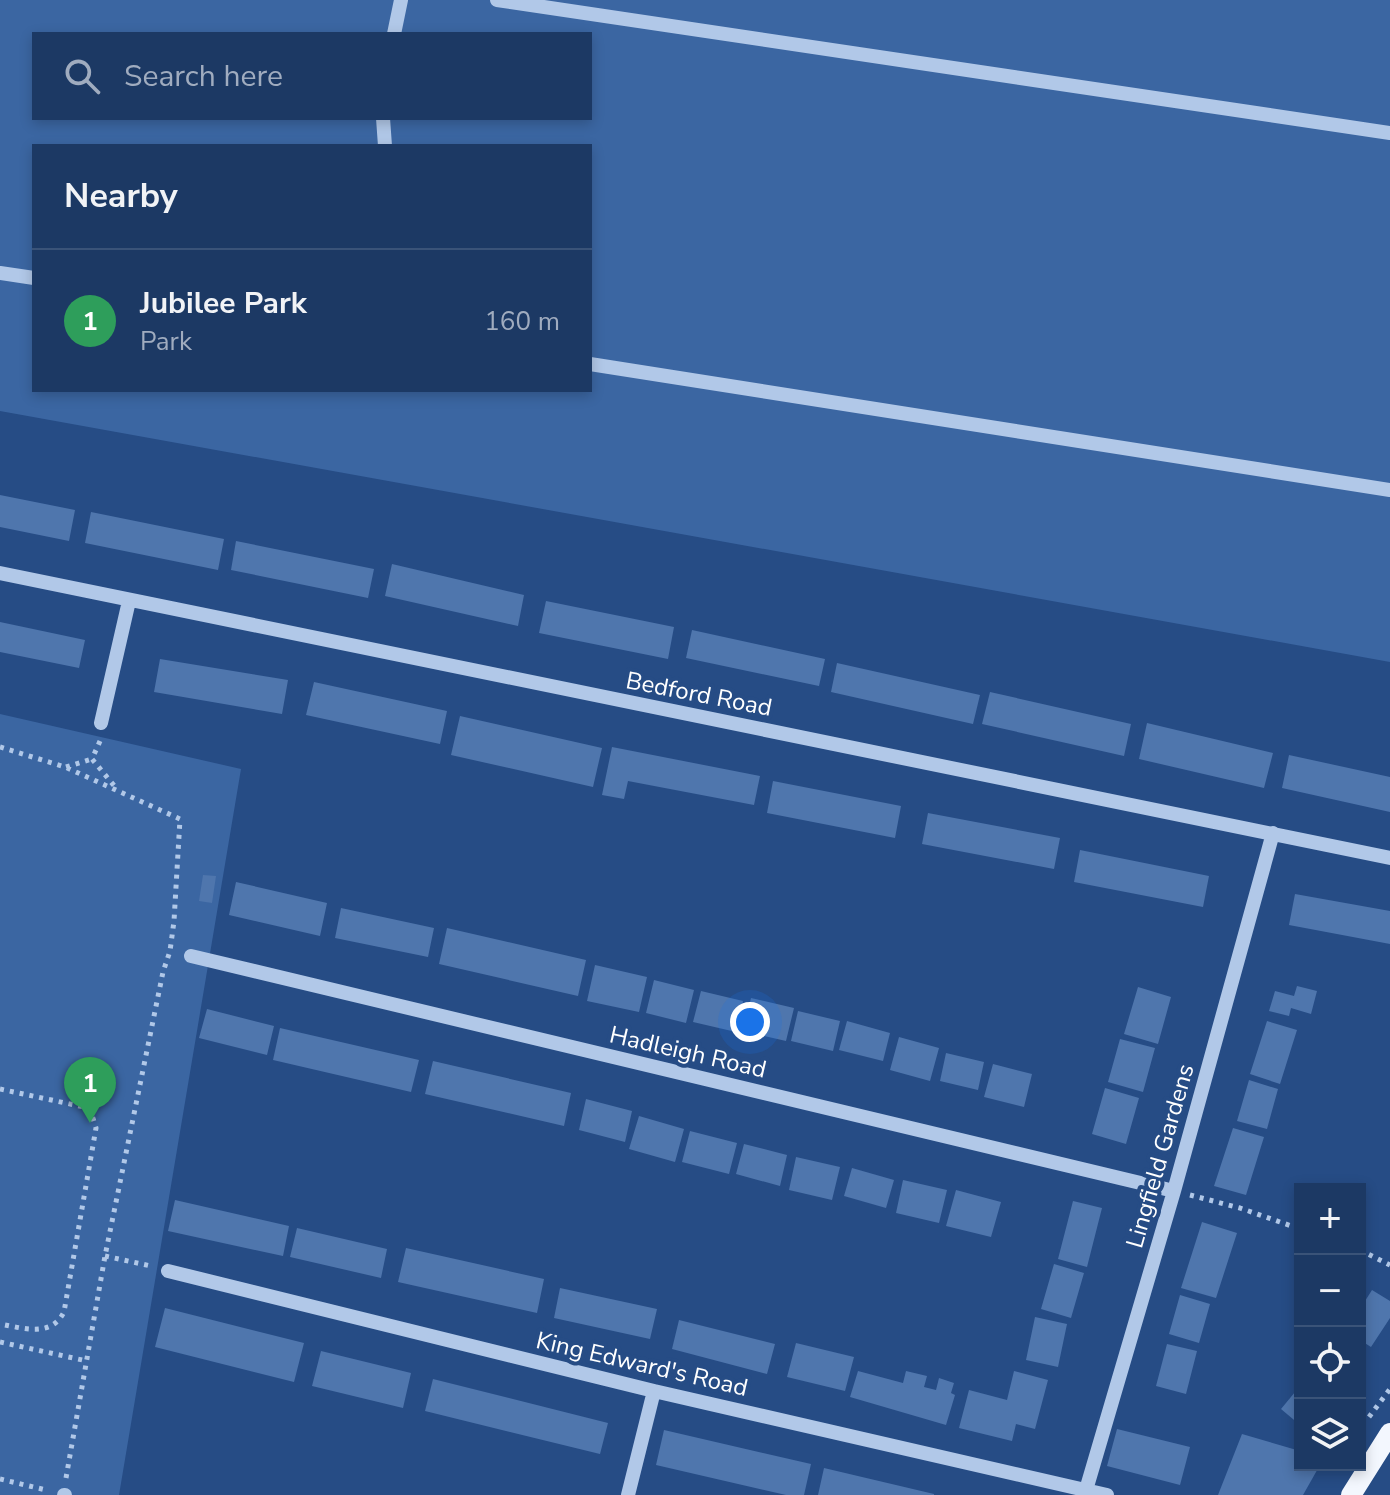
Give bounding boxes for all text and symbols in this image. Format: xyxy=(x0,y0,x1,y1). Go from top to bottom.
search box xyxy=(32,32,592,120)
icon: search xyxy=(60,54,104,98)
text: Search here xyxy=(124,56,283,97)
text: Nearby xyxy=(64,173,178,219)
text: Jubilee Park xyxy=(140,283,307,324)
text: 1 xyxy=(82,304,98,339)
text: 160 m xyxy=(484,304,560,339)
text: Park xyxy=(140,324,192,359)
street label: Bedford Road xyxy=(623,664,775,724)
your location xyxy=(730,1002,770,1042)
street label: Hadleigh Road xyxy=(606,1018,770,1086)
pin: 1 xyxy=(64,1057,116,1123)
street label: Lingfield Gardens xyxy=(1118,1060,1202,1252)
map controls xyxy=(1294,1183,1366,1471)
button: + xyxy=(1294,1183,1366,1255)
button: − xyxy=(1294,1255,1366,1327)
street label: King Edward's Road xyxy=(533,1324,751,1404)
button: locate xyxy=(1294,1327,1366,1399)
button: layers xyxy=(1294,1399,1366,1471)

